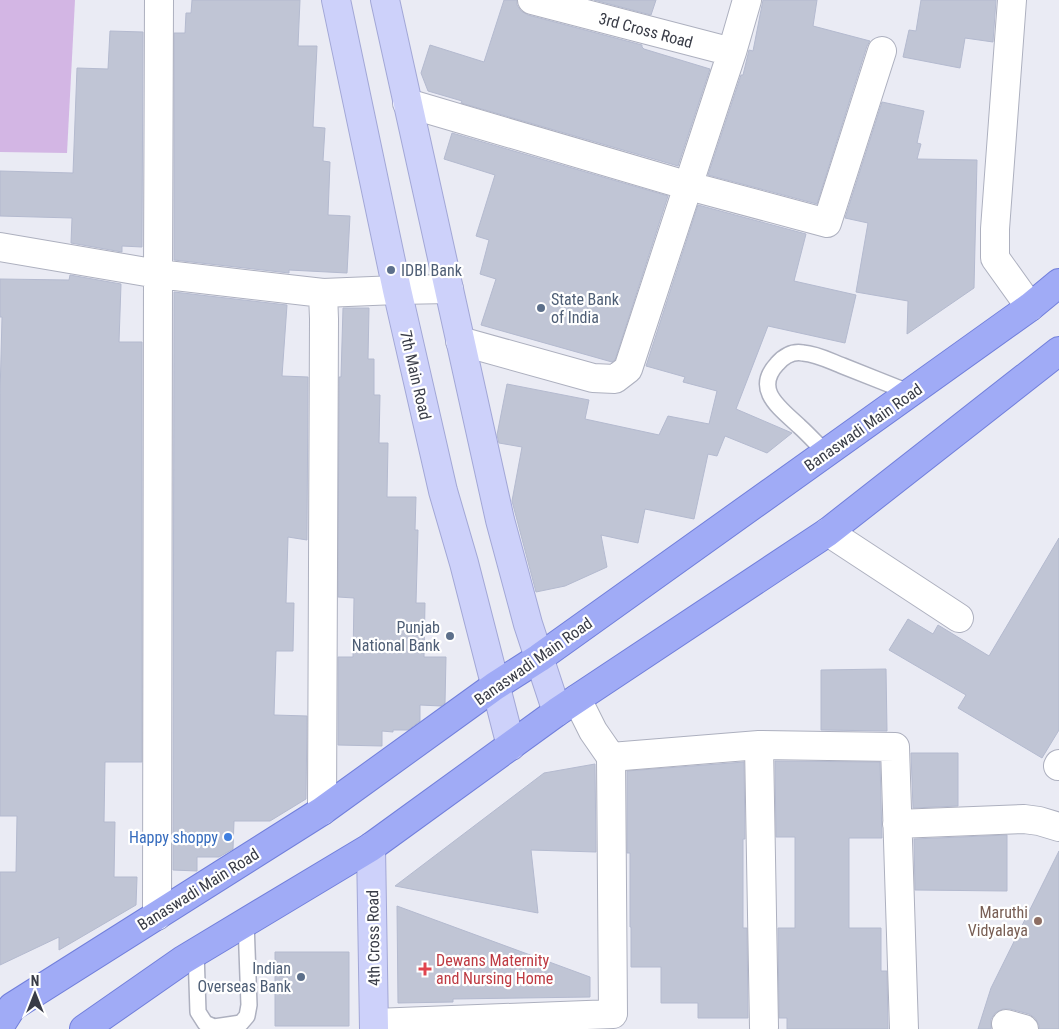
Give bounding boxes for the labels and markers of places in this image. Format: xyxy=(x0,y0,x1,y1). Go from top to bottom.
place label: IDBI Bank xyxy=(401,261,463,280)
marker: IDBI Bank xyxy=(385,264,397,276)
place label: State Bank of India xyxy=(551,290,620,327)
marker: State Bank of India xyxy=(535,302,547,314)
place label: Punjab National Bank xyxy=(352,618,441,655)
marker: Punjab National Bank xyxy=(444,630,456,642)
place label: Happy shoppy xyxy=(129,828,218,847)
marker: Happy shoppy xyxy=(222,831,234,843)
place label: Maruthi Vidyalaya xyxy=(968,903,1028,940)
marker: Maruthi Vidyalaya xyxy=(1032,915,1044,927)
place label: Dewans Maternity and Nursing Home xyxy=(436,951,553,988)
place label: Indian Overseas Bank xyxy=(197,959,292,996)
marker: Dewans Maternity and Nursing Home xyxy=(418,962,432,976)
marker: Indian Overseas Bank xyxy=(295,971,307,983)

